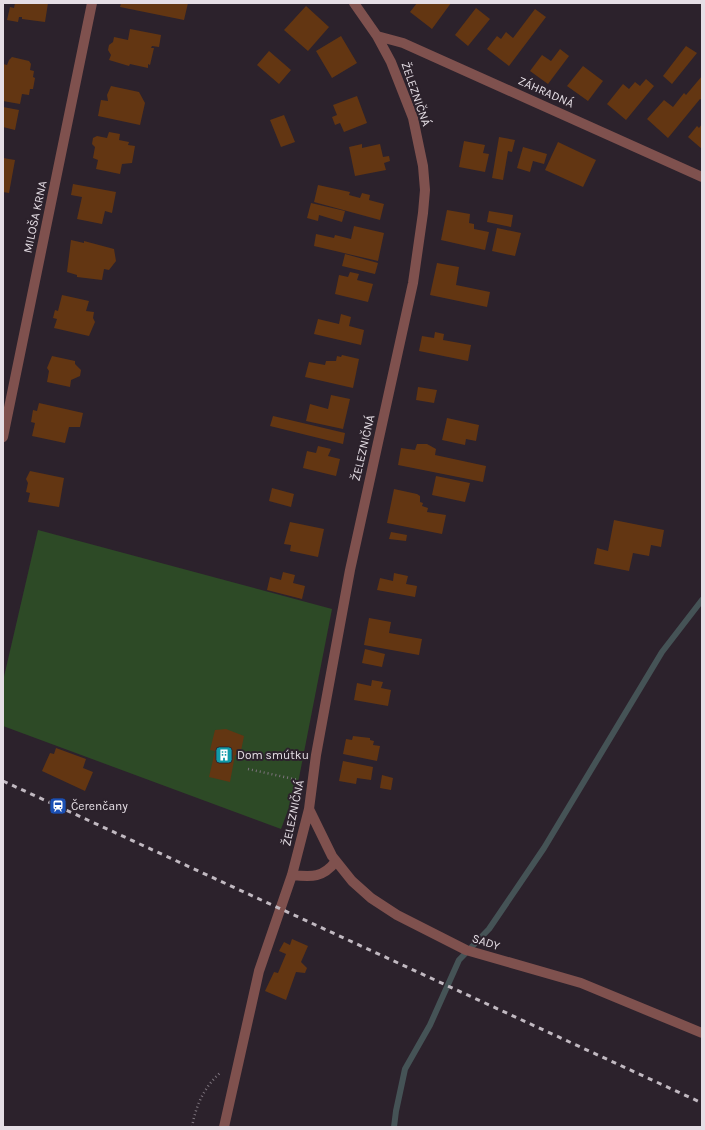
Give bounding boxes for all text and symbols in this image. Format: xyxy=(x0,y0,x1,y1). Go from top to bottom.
street label: ŽELEZNIČNÁ xyxy=(398,60,435,128)
street label: ZÁHRADNÁ xyxy=(516,73,576,110)
street label: MILOŠA KRNA xyxy=(20,179,50,254)
street label: ŽELEZNIČNÁ xyxy=(348,413,377,482)
building icon: Dom smútku xyxy=(214,745,234,765)
place label: Dom smútku xyxy=(237,748,309,762)
street label: ŽELEZNIČNÁ xyxy=(278,778,307,847)
station icon: Čerenčany xyxy=(48,796,68,816)
place label: Čerenčany xyxy=(71,798,128,813)
street label: SADY xyxy=(470,931,502,953)

